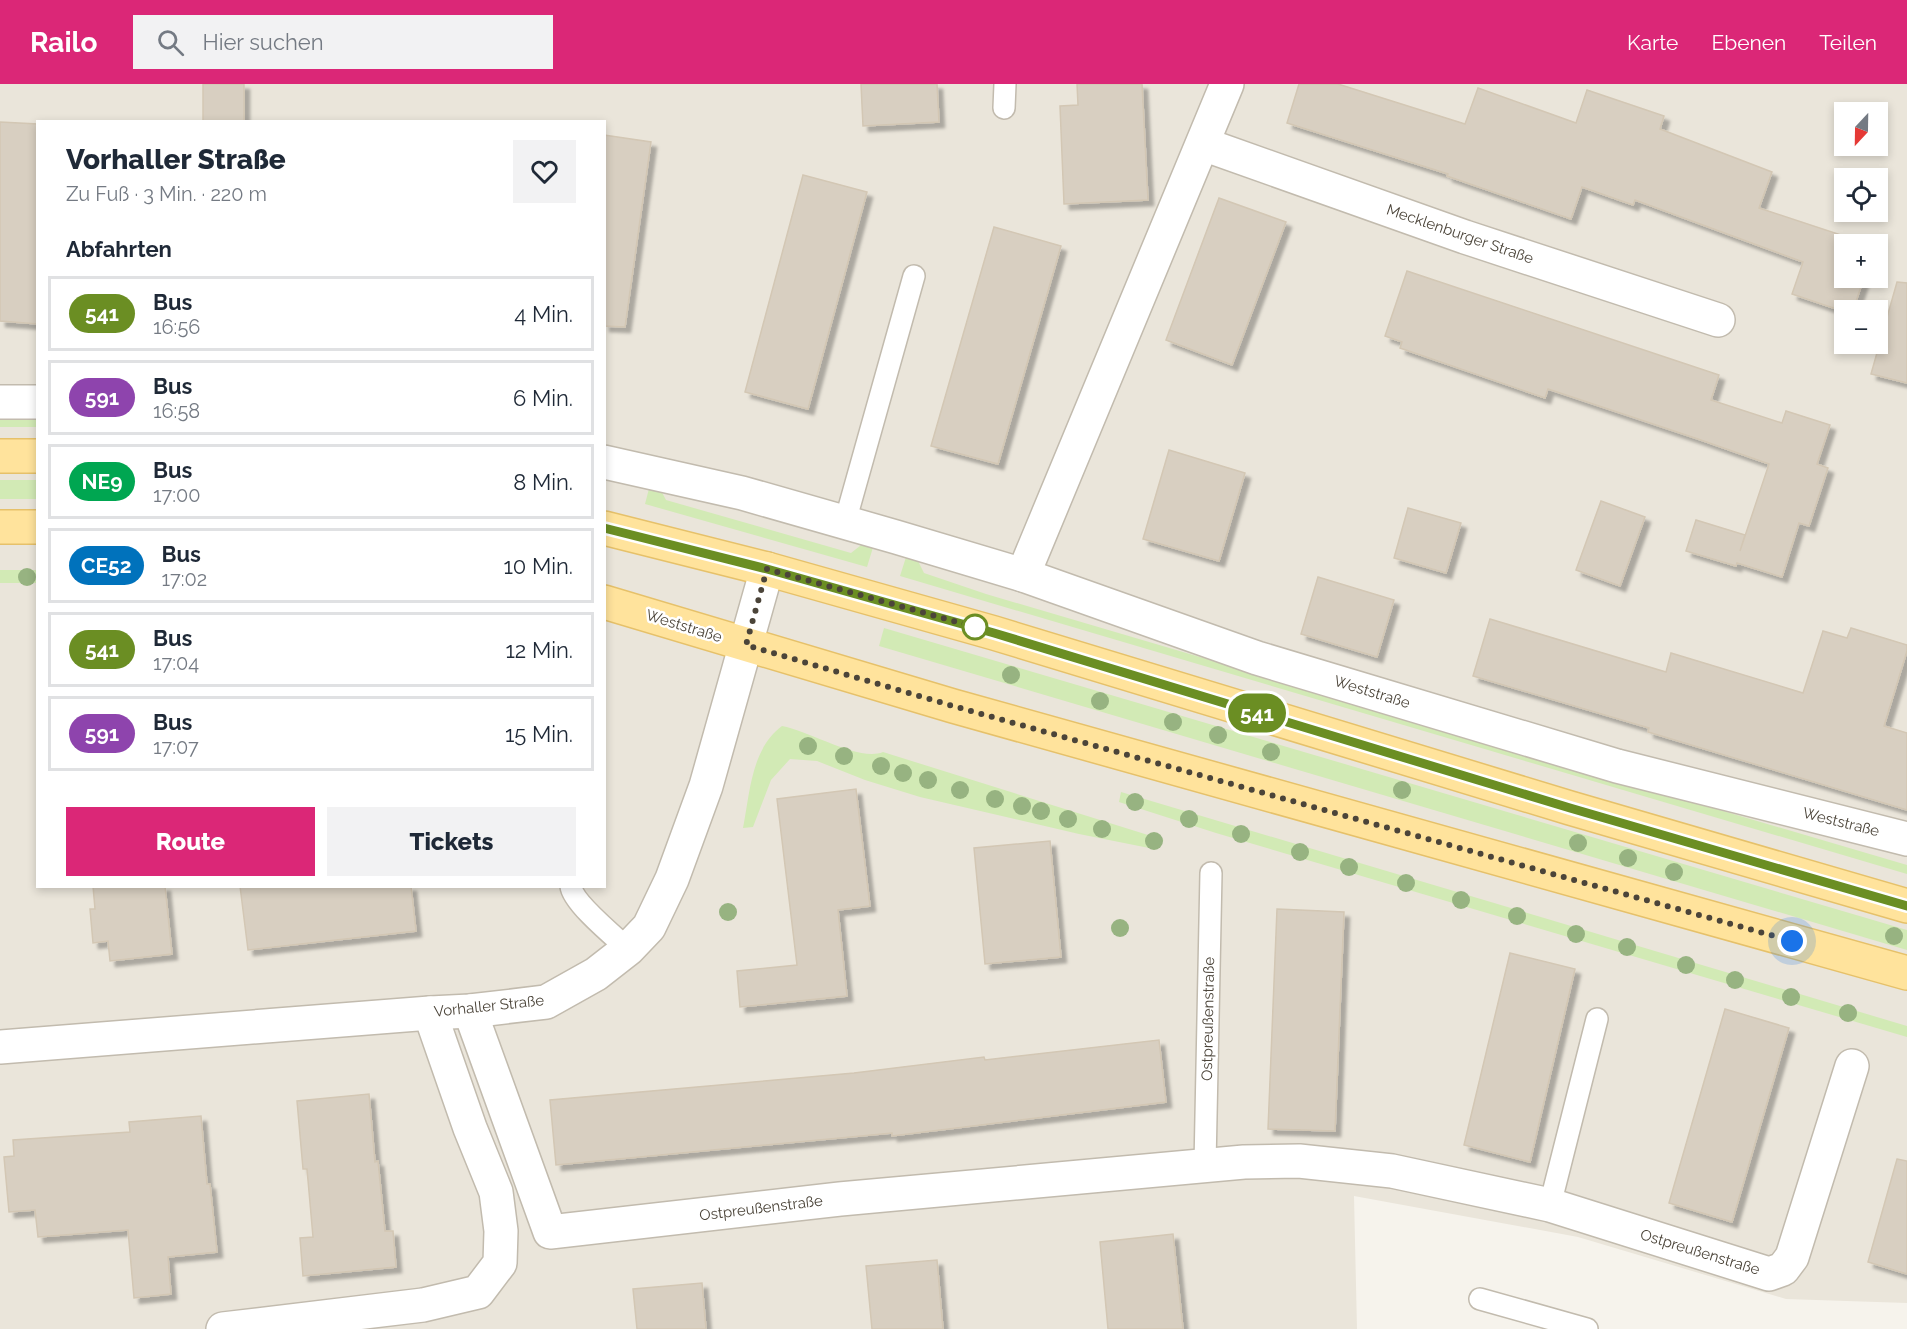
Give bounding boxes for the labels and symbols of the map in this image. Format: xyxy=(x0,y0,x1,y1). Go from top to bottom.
north arrow xyxy=(1834,102,1888,156)
street label: Mecklenburger Straße xyxy=(1384,200,1536,268)
street label: Weststraße xyxy=(644,606,724,646)
unlabelled marker xyxy=(962,614,988,640)
street label: Weststraße xyxy=(1332,672,1412,712)
line badge: 541 xyxy=(1222,694,1292,732)
street label: Weststraße xyxy=(1801,804,1881,840)
your location xyxy=(1777,926,1807,956)
street label: Ostpreußenstraße xyxy=(1198,957,1218,1081)
street label: Vorhaller Straße xyxy=(433,991,545,1021)
street label: Ostpreußenstraße xyxy=(698,1191,824,1224)
street label: Ostpreußenstraße xyxy=(1638,1225,1762,1279)

